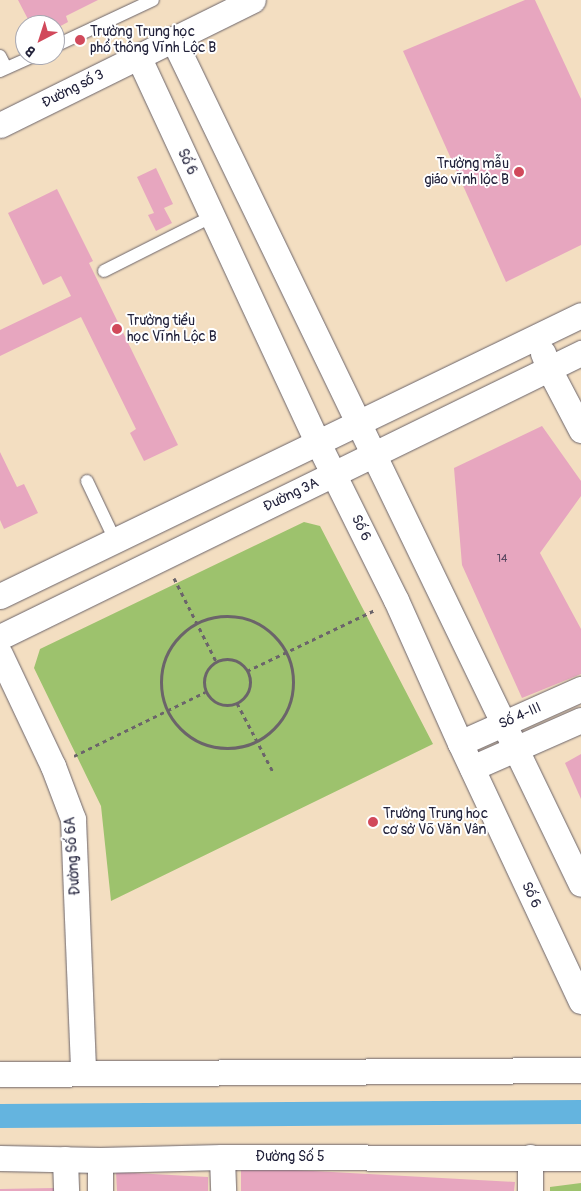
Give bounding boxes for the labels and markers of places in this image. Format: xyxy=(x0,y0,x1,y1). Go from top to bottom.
place label: Trường Trung học phổ thông Vĩnh Lộc B xyxy=(90,24,216,56)
marker: Trường Trung học phổ thông Vĩnh Lộc B xyxy=(74,34,86,46)
place label: Trường mẫu giáo vĩnh lộc B xyxy=(424,156,509,188)
marker: Trường mẫu giáo vĩnh lộc B xyxy=(513,166,525,178)
place label: Trường tiểu học Vĩnh Lộc B xyxy=(127,313,217,346)
marker: Trường tiểu học Vĩnh Lộc B xyxy=(111,323,123,335)
place label: Trường Trung học cơ sở Võ Văn Vân xyxy=(383,806,488,839)
marker: Trường Trung học cơ sở Võ Văn Vân xyxy=(367,816,379,828)

